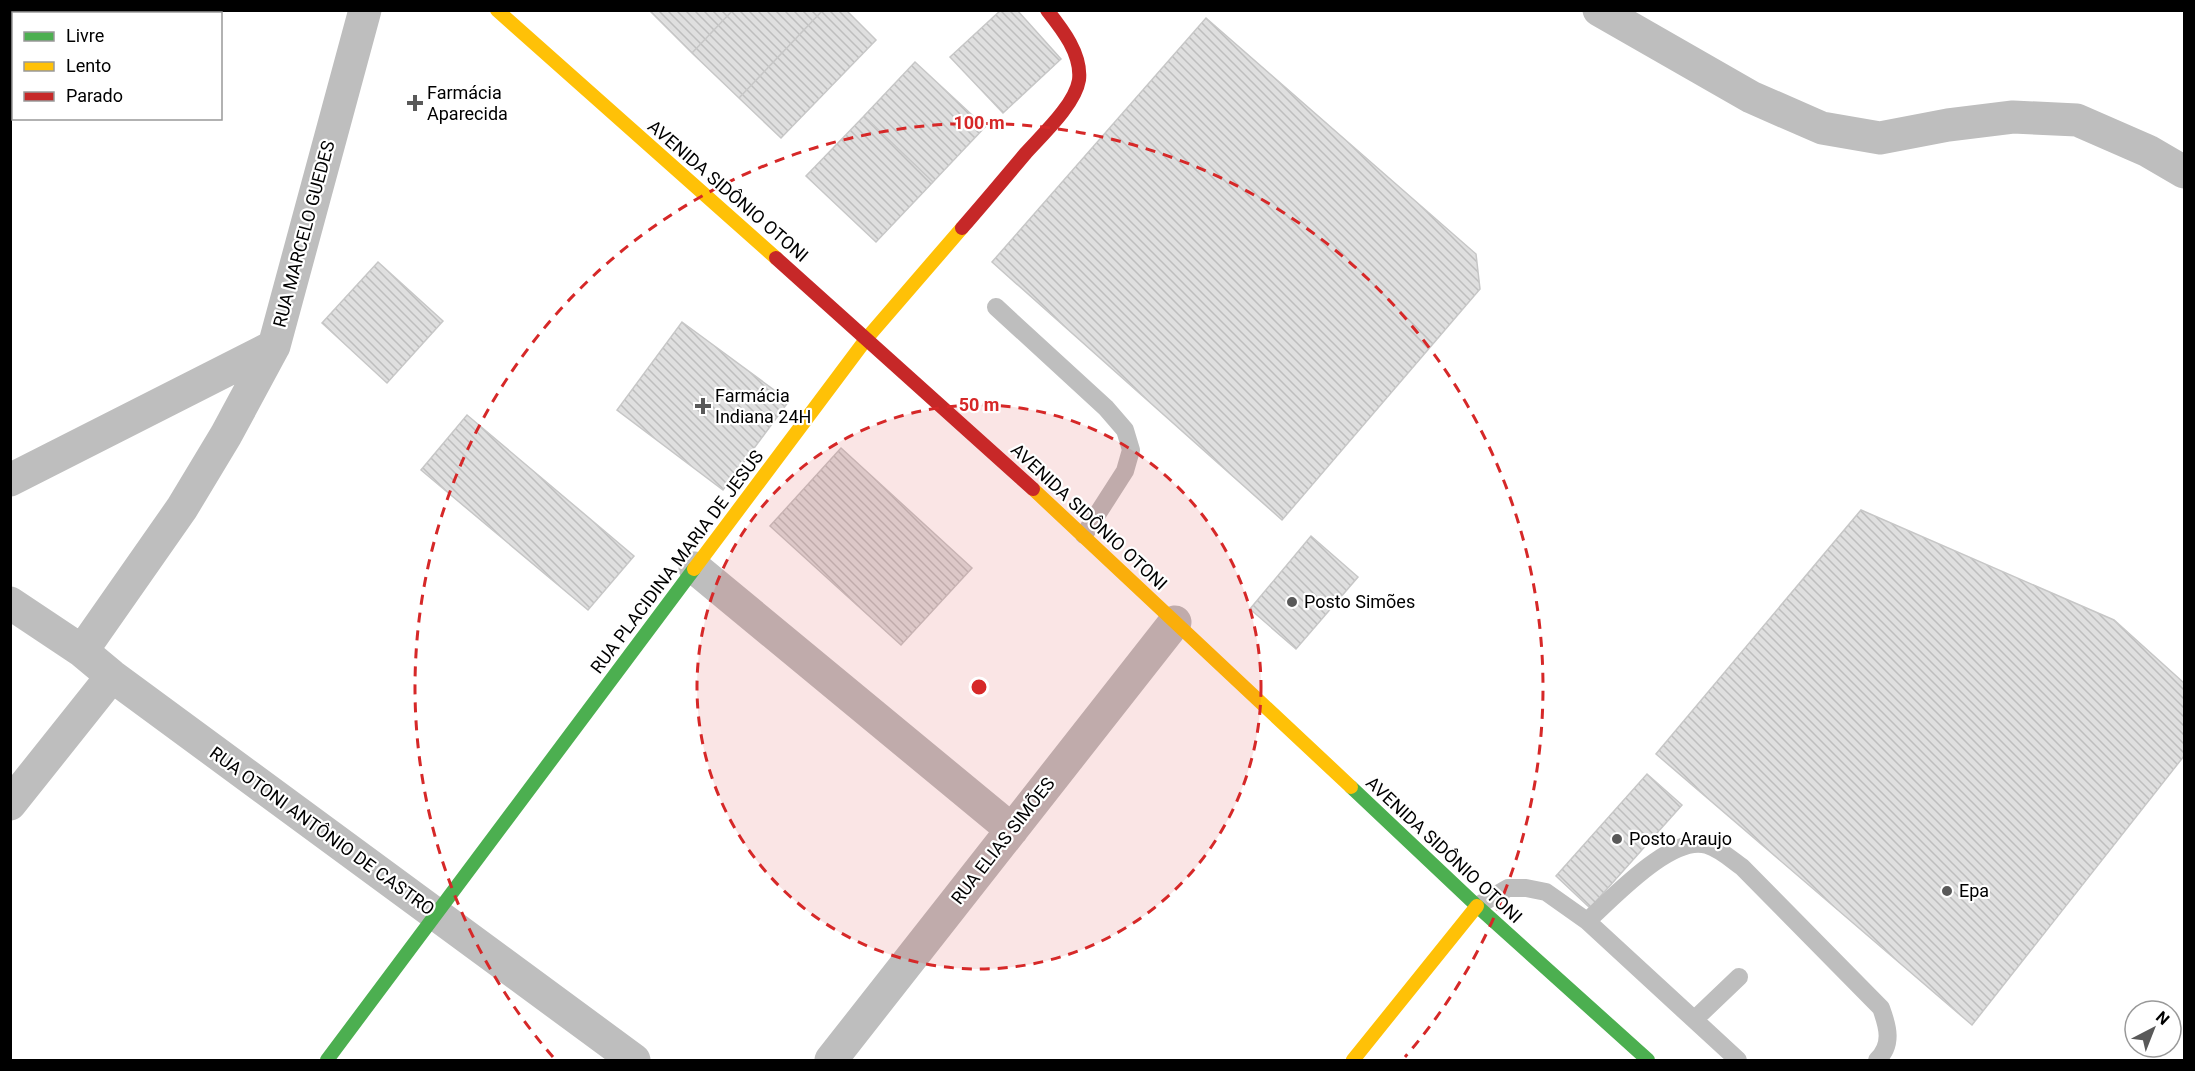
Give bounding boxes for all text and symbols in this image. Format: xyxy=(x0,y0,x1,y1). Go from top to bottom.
legend xyxy=(12,12,222,120)
text: Livre xyxy=(66,25,104,46)
text: Lento xyxy=(66,55,111,76)
place label: Farmácia Aparecida xyxy=(427,82,508,124)
text: Parado xyxy=(66,85,123,106)
marker: Farmácia Aparecida xyxy=(408,96,422,110)
text: 100 m xyxy=(953,112,1005,133)
street label: AVENIDA SIDÔNIO OTONI xyxy=(644,115,813,266)
street label: RUA MARCELO GUEDES xyxy=(268,138,339,329)
place label: Farmácia Indiana 24H xyxy=(715,385,811,427)
text: 50 m xyxy=(959,394,999,415)
marker: Farmácia Indiana 24H xyxy=(696,399,710,413)
street label: AVENIDA SIDÔNIO OTONI xyxy=(1007,439,1172,594)
street label: RUA PLACIDINA MARIA DE JESUS xyxy=(586,446,768,677)
place label: Posto Simões xyxy=(1304,591,1415,612)
marker: Posto Simões xyxy=(1285,595,1299,609)
centre of rings xyxy=(969,677,989,697)
street label: RUA OTONI ANTÔNIO DE CASTRO xyxy=(206,742,439,919)
street label: RUA ELIAS SIMÕES xyxy=(946,772,1059,908)
street label: AVENIDA SIDÔNIO OTONI xyxy=(1362,772,1527,927)
place label: Posto Araujo xyxy=(1629,828,1732,849)
marker: Posto Araujo xyxy=(1610,832,1624,846)
place label: Epa xyxy=(1959,880,1989,901)
marker: Epa xyxy=(1940,884,1954,898)
north arrow xyxy=(2123,999,2183,1059)
text: N xyxy=(2152,1007,2173,1029)

